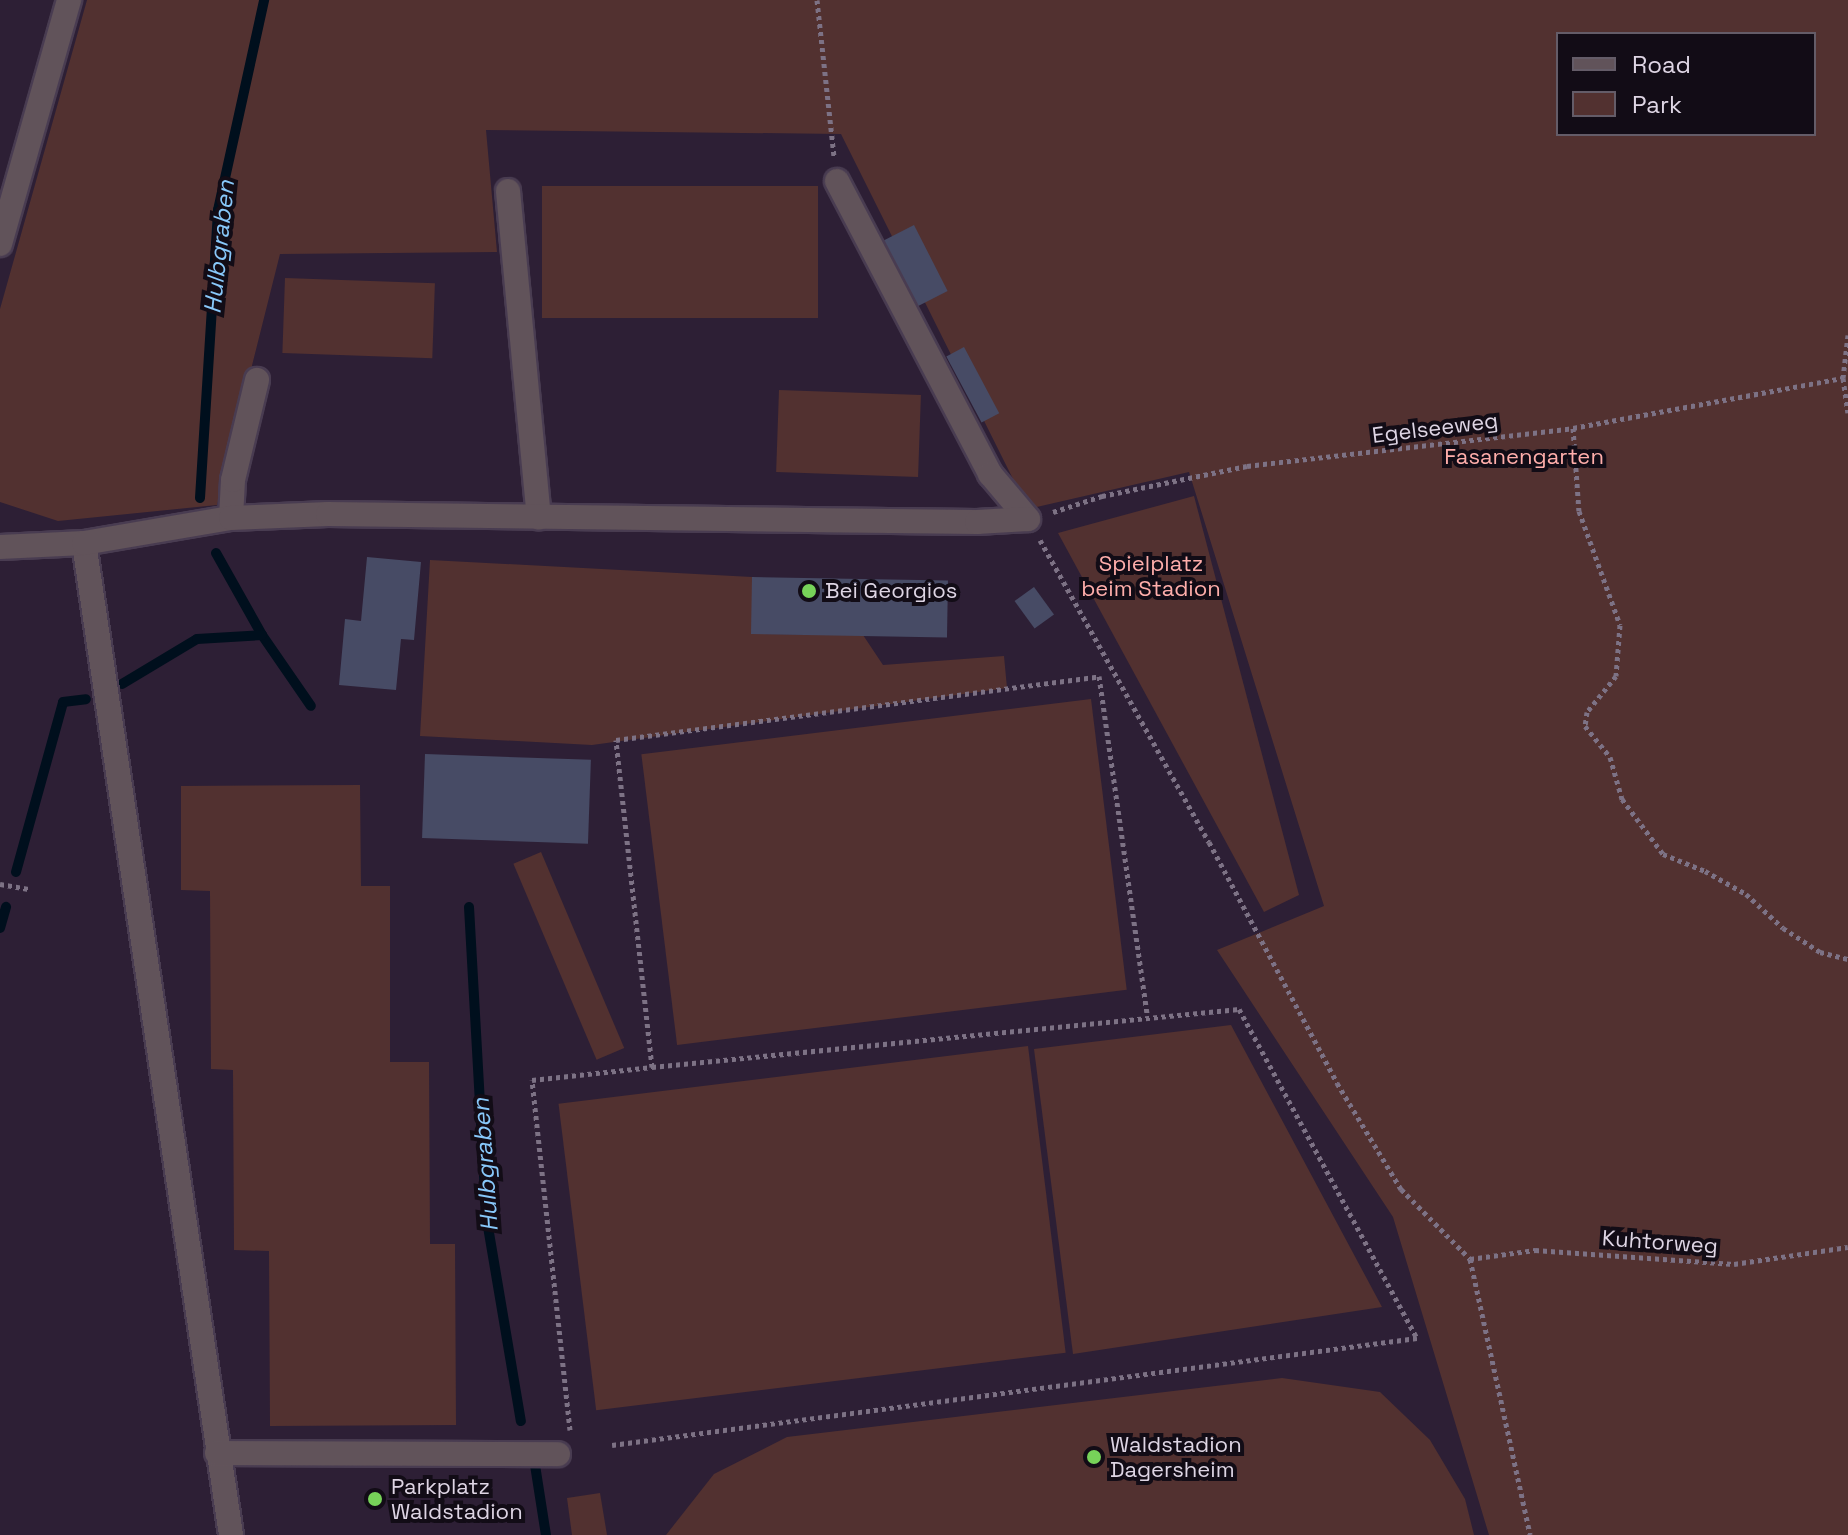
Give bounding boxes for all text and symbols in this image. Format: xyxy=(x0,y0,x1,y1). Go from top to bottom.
legend xyxy=(1556,32,1816,136)
text: Road xyxy=(1632,49,1691,80)
text: Park xyxy=(1632,89,1682,120)
water label: Hulbgraben xyxy=(198,179,240,315)
street label: Egelseeweg xyxy=(1370,407,1500,449)
park label: Fasanengarten xyxy=(1444,444,1604,470)
park label: Spielplatz beim Stadion xyxy=(1081,550,1221,602)
place label: Bei Georgios xyxy=(825,578,957,604)
marker: Bei Georgios xyxy=(800,582,818,600)
water label: Hulbgraben xyxy=(466,1097,504,1233)
street label: Kuhtorweg xyxy=(1601,1225,1719,1259)
place label: Waldstadion Dagersheim xyxy=(1110,1431,1242,1482)
marker: Waldstadion Dagersheim xyxy=(1085,1448,1103,1466)
place label: Parkplatz Waldstadion xyxy=(391,1473,523,1524)
marker: Parkplatz Waldstadion xyxy=(366,1490,384,1508)

